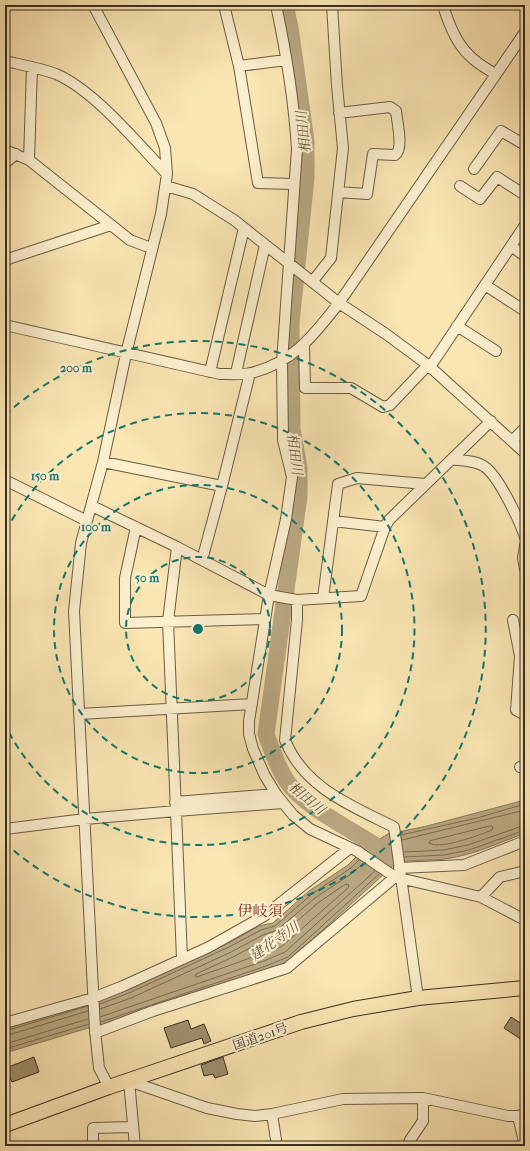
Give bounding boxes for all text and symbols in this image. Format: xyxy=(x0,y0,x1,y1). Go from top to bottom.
water label: 相田川 xyxy=(293,108,314,154)
text: 200 m xyxy=(60,361,93,375)
water label: 相田川 xyxy=(284,432,306,478)
text: 150 m xyxy=(31,469,60,483)
text: 100 m xyxy=(81,520,112,534)
text: 50 m xyxy=(135,571,160,585)
centre of rings xyxy=(191,622,205,636)
water label: 相田川 xyxy=(285,778,330,820)
district label: 伊岐須 xyxy=(237,902,283,920)
water label: 建花寺川 xyxy=(246,917,304,964)
street label: 国道201号 xyxy=(231,1020,290,1053)

